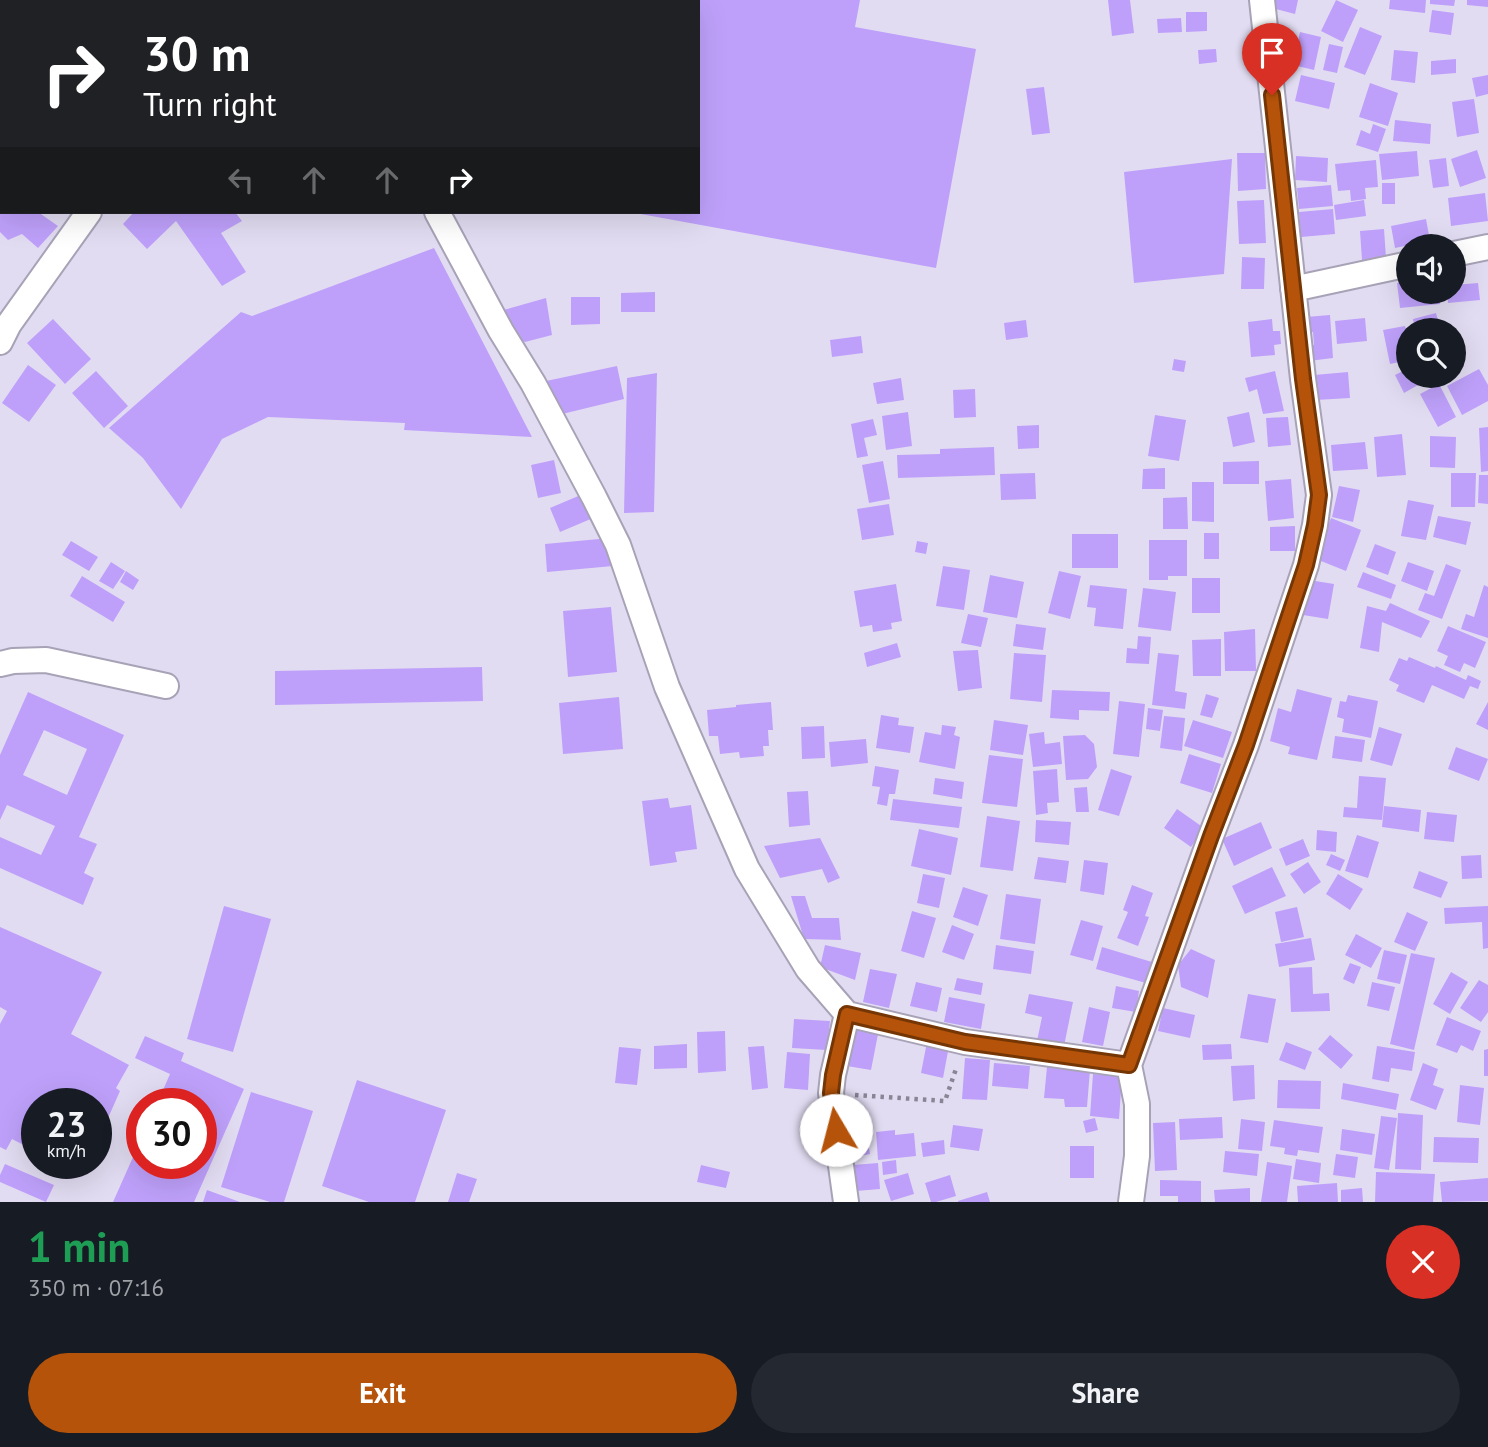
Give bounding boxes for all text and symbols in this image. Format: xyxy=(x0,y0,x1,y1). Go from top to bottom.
text: 30 m xyxy=(143,21,250,85)
pin xyxy=(1242,23,1302,95)
icon: right xyxy=(28,28,119,119)
icon: arrive xyxy=(1253,34,1291,72)
text: Turn right xyxy=(143,83,277,125)
icon: left xyxy=(222,161,260,199)
icon: ahead xyxy=(295,161,333,199)
icon: ahead xyxy=(368,161,406,199)
icon: right xyxy=(441,161,479,199)
map controls xyxy=(1396,234,1466,388)
button: sound xyxy=(1396,234,1466,304)
button: search xyxy=(1396,318,1466,388)
speed limit sign: 30 xyxy=(126,1088,217,1179)
position arrow xyxy=(799,1093,873,1167)
text: 23 xyxy=(47,1101,86,1147)
text: km/h xyxy=(47,1139,86,1162)
text: 1 min xyxy=(28,1219,130,1274)
button: close xyxy=(1386,1225,1460,1299)
text: 350 m · 07:16 xyxy=(28,1273,164,1302)
button: Exit xyxy=(28,1353,737,1433)
button: Share xyxy=(751,1353,1460,1433)

